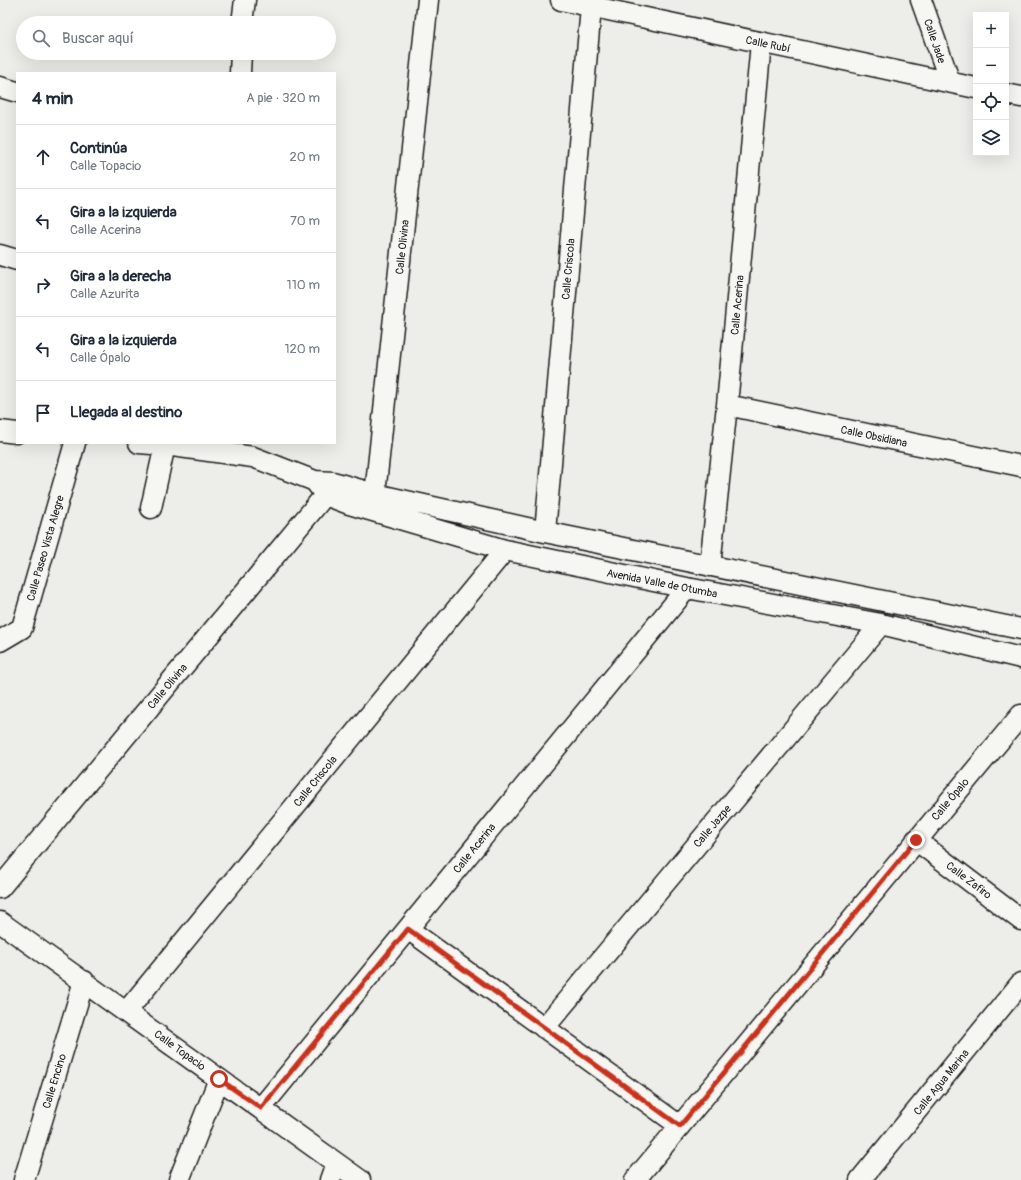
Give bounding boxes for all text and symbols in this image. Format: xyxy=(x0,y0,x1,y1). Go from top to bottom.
map controls xyxy=(973,12,1009,156)
button: + xyxy=(973,12,1009,48)
search box xyxy=(16,16,336,60)
street label: Calle Jade xyxy=(921,17,948,66)
icon: search xyxy=(30,27,52,49)
text: Buscar aquí xyxy=(62,29,134,48)
street label: Calle Rubí xyxy=(744,33,791,56)
button: − xyxy=(973,48,1009,84)
button: locate xyxy=(973,84,1009,120)
text: 4 min xyxy=(32,88,73,109)
text: A pie · 320 m xyxy=(246,90,320,106)
button: layers xyxy=(973,120,1009,156)
text: Continúa xyxy=(70,139,127,158)
icon: ahead xyxy=(32,146,54,168)
text: 20 m xyxy=(289,149,320,165)
text: Calle Topacio xyxy=(70,158,141,174)
text: Gira a la izquierda xyxy=(70,203,177,222)
icon: left xyxy=(32,210,54,232)
text: 70 m xyxy=(290,213,320,229)
street label: Calle Olivina xyxy=(393,219,412,275)
text: Calle Acerina xyxy=(70,222,141,238)
street label: Calle Criscola xyxy=(559,238,578,300)
text: Gira a la derecha xyxy=(70,267,171,286)
icon: right xyxy=(32,274,54,296)
street label: Calle Acerina xyxy=(728,274,747,336)
text: 110 m xyxy=(287,277,320,293)
text: Calle Azurita xyxy=(70,286,139,302)
text: Gira a la izquierda xyxy=(70,331,177,350)
icon: left xyxy=(32,338,54,360)
text: 120 m xyxy=(284,341,320,357)
text: Calle Ópalo xyxy=(70,350,131,366)
icon: arrive xyxy=(32,402,54,424)
text: Llegada al destino xyxy=(70,403,182,422)
street label: Calle Obsidiana xyxy=(839,423,908,450)
street label: Calle Paseo Vista Alegre xyxy=(24,493,67,603)
street label: Avenida Valle de Otumba xyxy=(605,566,718,601)
street label: Calle Olivina xyxy=(145,661,190,712)
street label: Calle Criscola xyxy=(291,753,340,809)
street label: Calle Ópalo xyxy=(928,775,972,823)
street label: Calle Jazpe xyxy=(691,802,734,850)
street label: Calle Acerina xyxy=(450,821,498,876)
route end xyxy=(907,831,925,849)
street label: Calle Zafiro xyxy=(943,859,994,902)
street label: Calle Topacio xyxy=(151,1027,208,1073)
street label: Calle Agua Marina xyxy=(911,1047,972,1118)
street label: Calle Encino xyxy=(40,1052,69,1110)
route start xyxy=(210,1070,228,1088)

